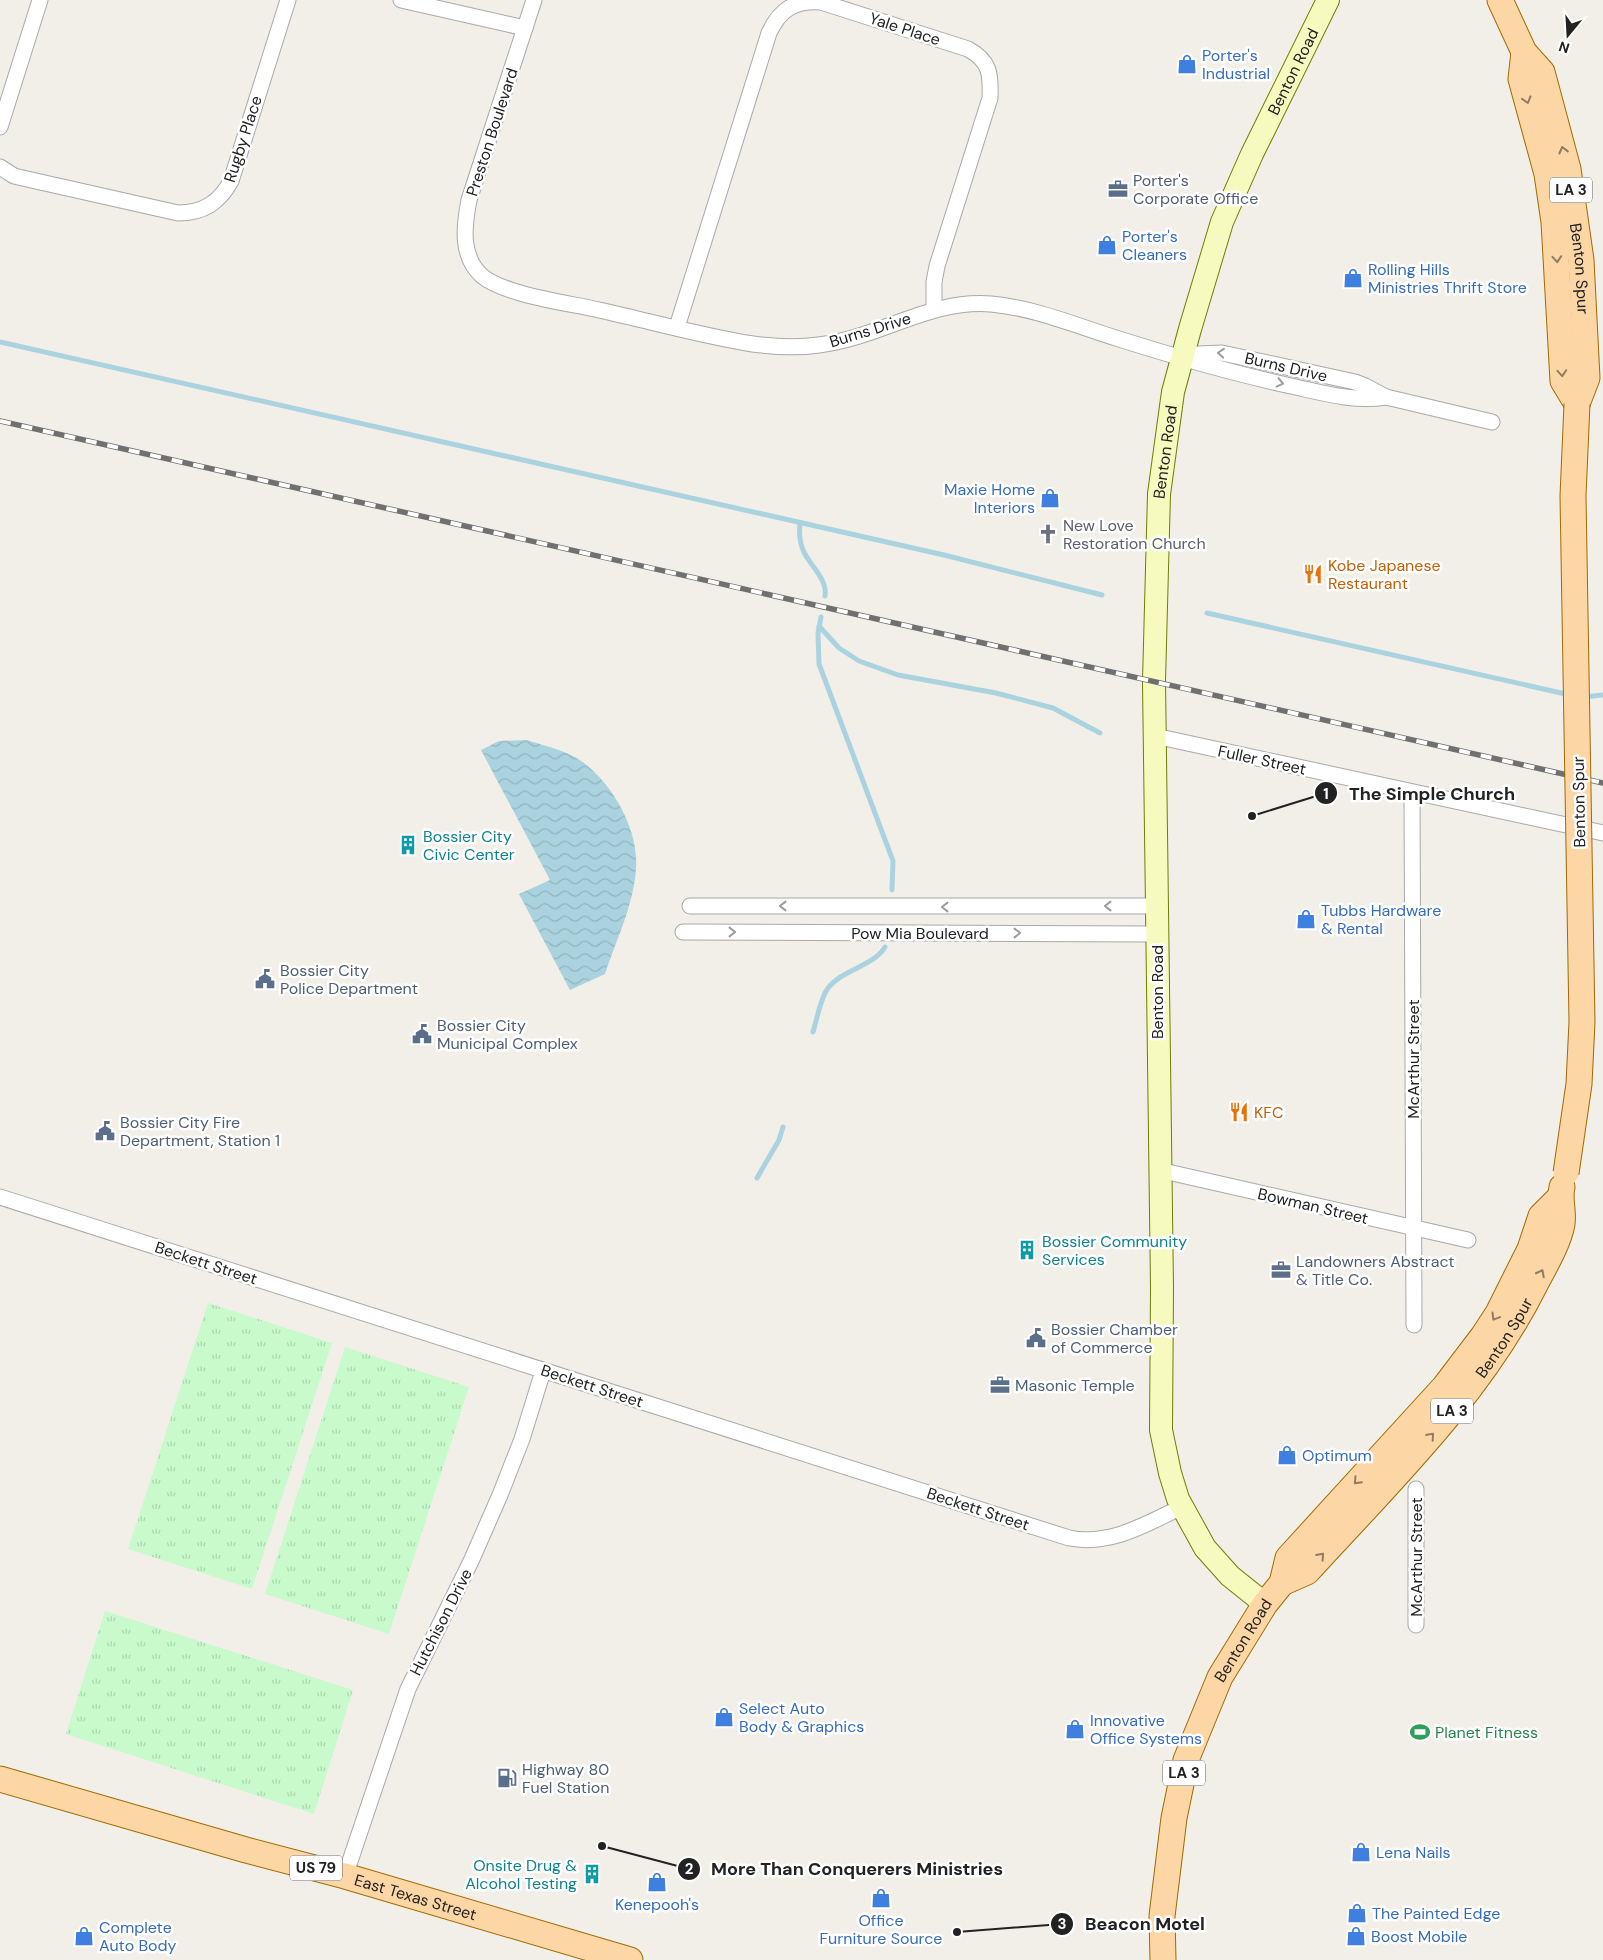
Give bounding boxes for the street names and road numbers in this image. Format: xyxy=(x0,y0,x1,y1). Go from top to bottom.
street label: Yale Place xyxy=(867,8,943,50)
street label: Benton Road xyxy=(1263,24,1323,118)
street label: Preston Boulevard xyxy=(461,65,523,199)
street label: Rugby Place xyxy=(219,93,267,185)
road number: LA 3 xyxy=(1550,178,1592,202)
street label: Benton Spur xyxy=(1565,222,1594,315)
street label: Burns Drive xyxy=(827,308,913,352)
street label: Burns Drive xyxy=(1243,347,1329,387)
street label: Benton Road xyxy=(1148,404,1182,500)
street label: Fuller Street xyxy=(1216,740,1308,780)
street label: Benton Spur xyxy=(1568,756,1590,848)
street label: Pow Mia Boulevard xyxy=(851,923,989,944)
street label: Benton Road xyxy=(1147,945,1168,1039)
street label: McArthur Street xyxy=(1403,999,1424,1119)
street label: Bowman Street xyxy=(1256,1183,1370,1229)
street label: Beckett Street xyxy=(152,1237,260,1289)
street label: Benton Spur xyxy=(1470,1294,1537,1382)
street label: Beckett Street xyxy=(538,1360,646,1412)
road number: LA 3 xyxy=(1431,1398,1473,1424)
street label: Beckett Street xyxy=(924,1483,1032,1535)
street label: McArthur Street xyxy=(1406,1497,1427,1617)
street label: Hutchison Drive xyxy=(405,1565,477,1679)
street label: Benton Road xyxy=(1209,1594,1276,1686)
road number: LA 3 xyxy=(1163,1760,1205,1786)
road number: US 79 xyxy=(290,1856,342,1880)
street label: East Texas Street xyxy=(352,1869,479,1925)

